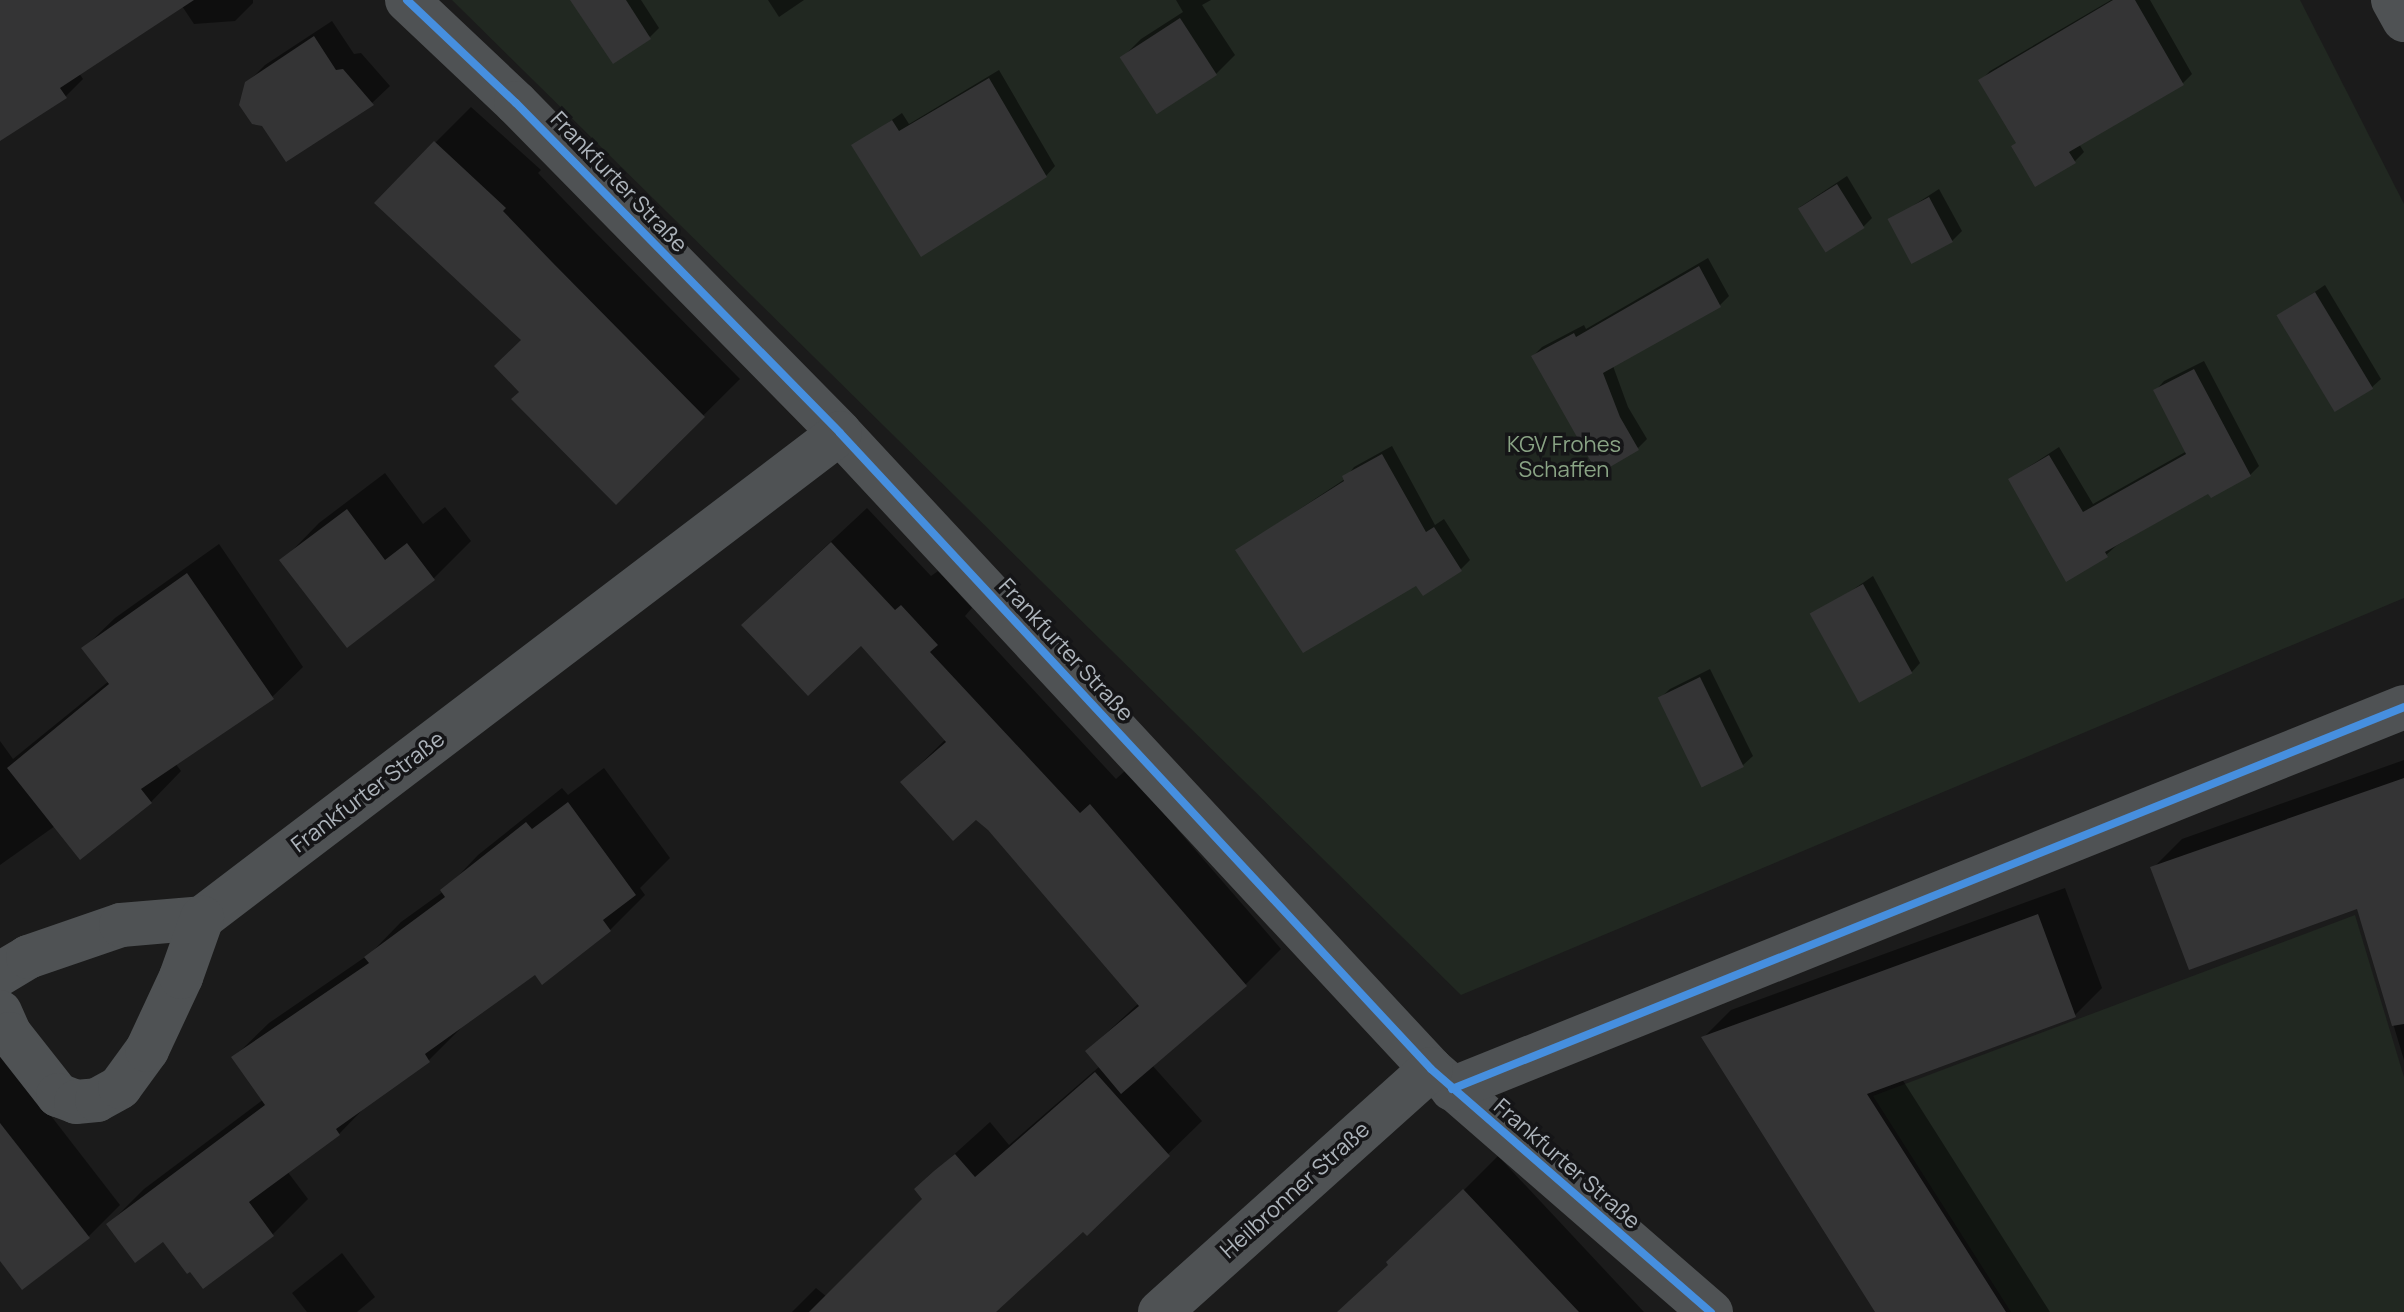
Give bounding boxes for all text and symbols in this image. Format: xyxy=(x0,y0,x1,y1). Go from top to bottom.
street label: Frankfurter Straße xyxy=(545,106,693,258)
park label: KGV Frohes Schaffen xyxy=(1507,431,1621,482)
street label: Frankfurter Straße xyxy=(993,573,1139,727)
street label: Frankfurter Straße xyxy=(286,726,450,858)
street label: Frankfurter Straße xyxy=(1488,1093,1646,1235)
street label: Heilbronner Straße xyxy=(1215,1116,1375,1264)

